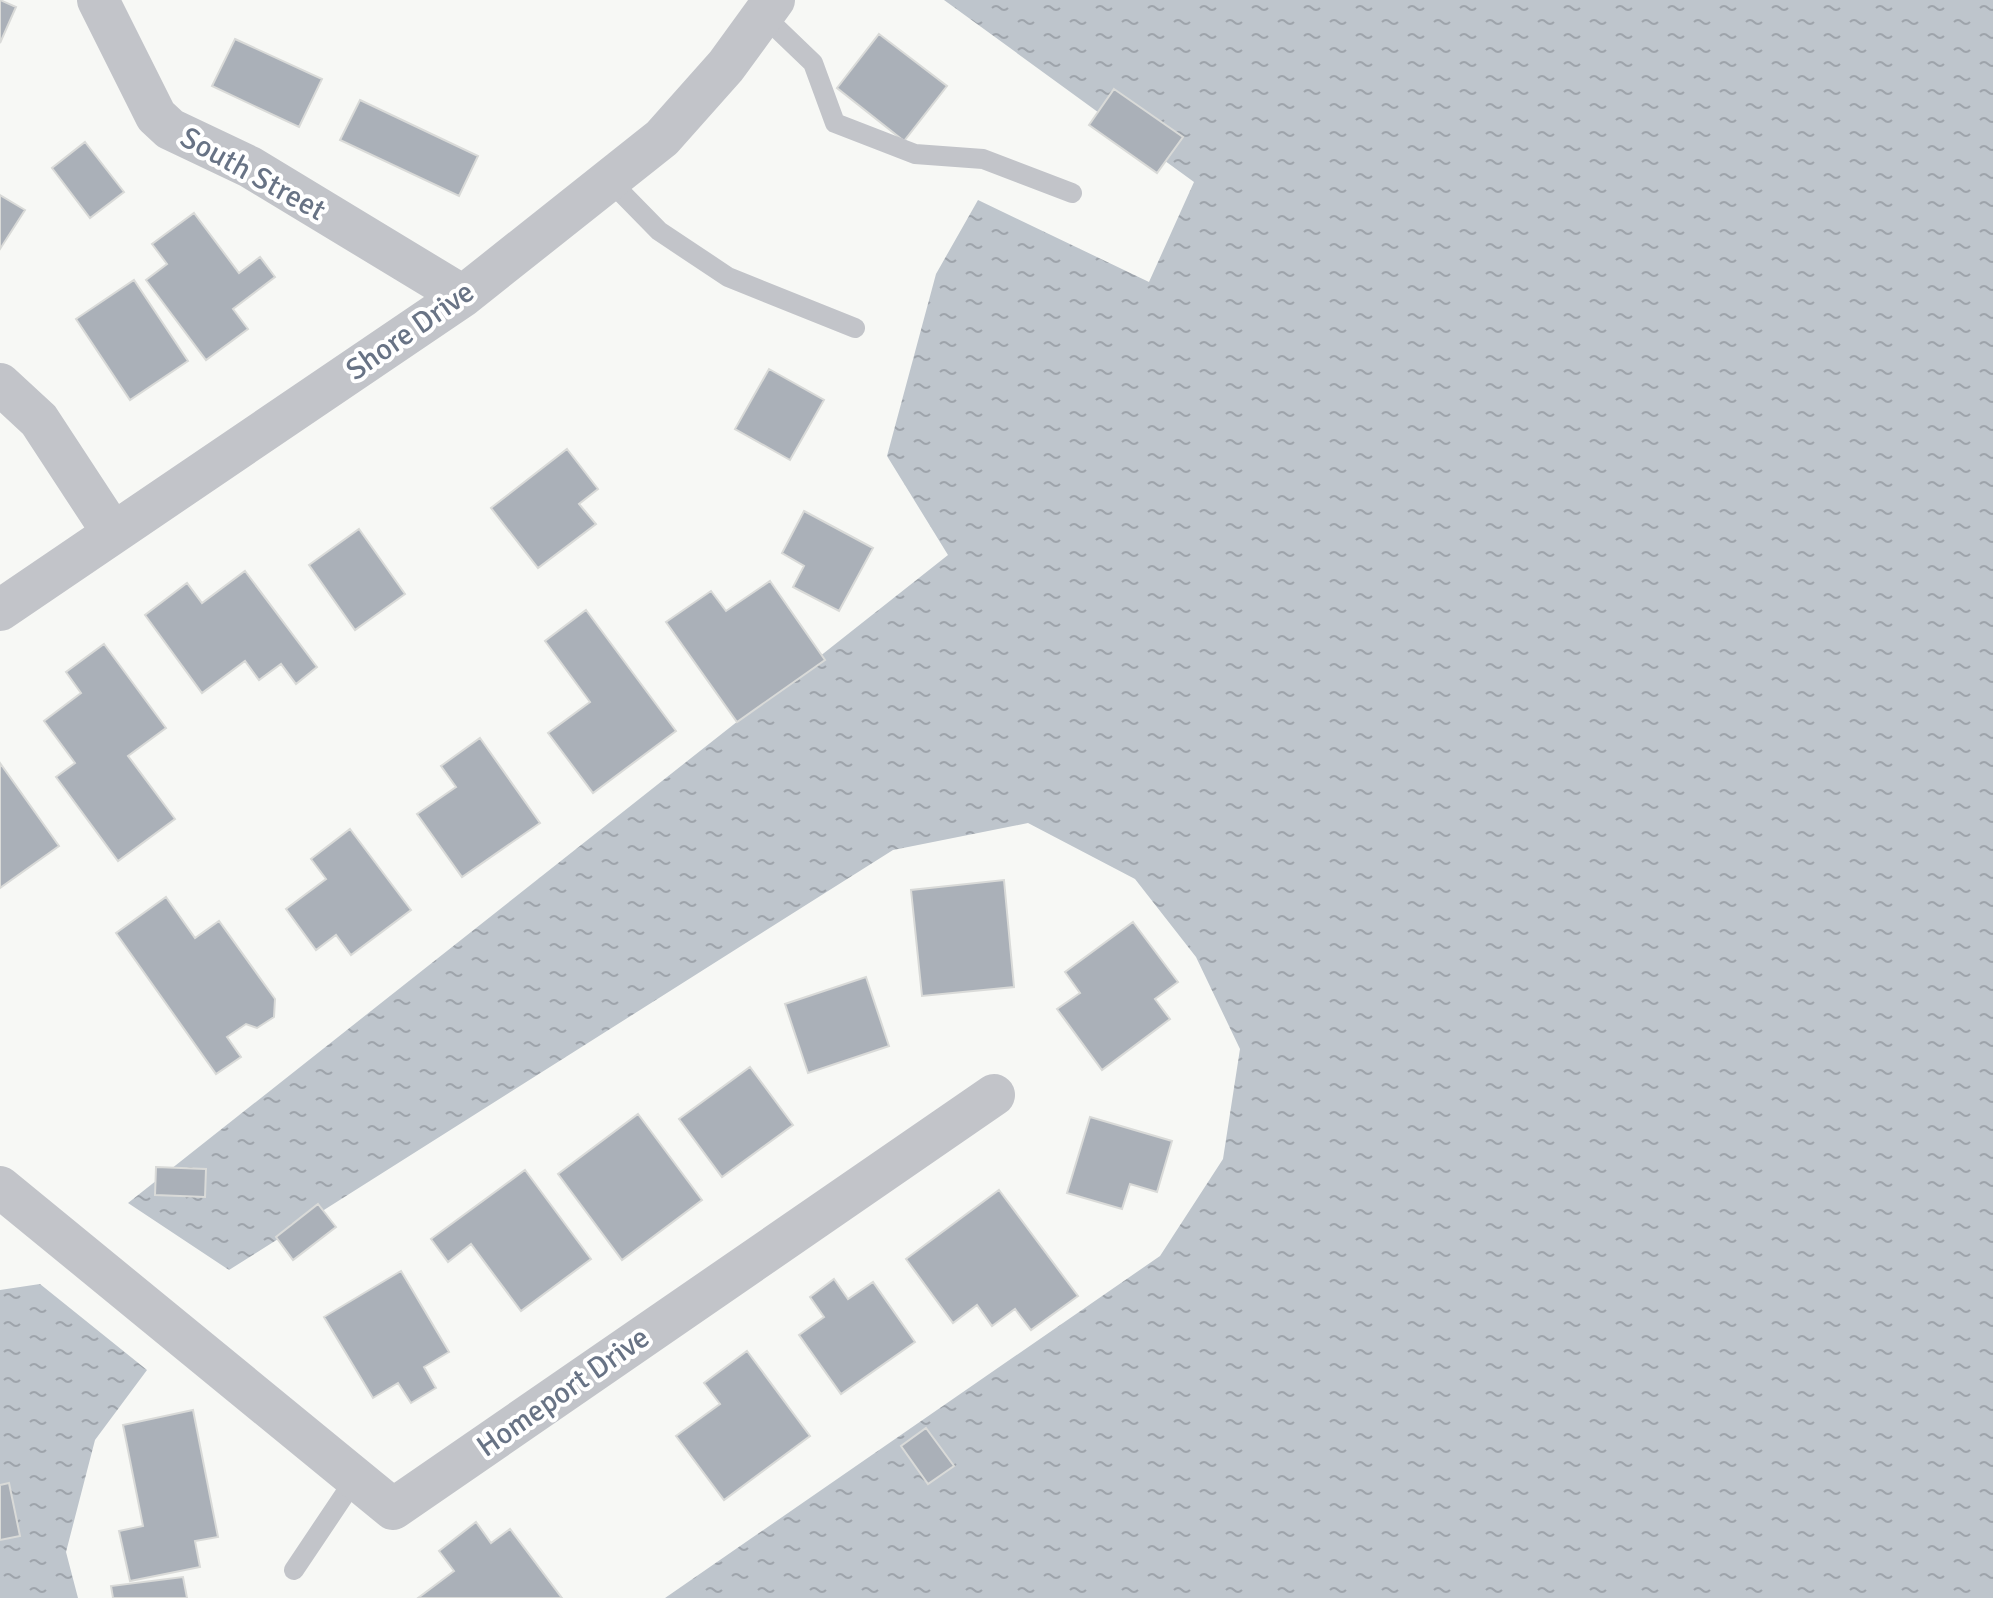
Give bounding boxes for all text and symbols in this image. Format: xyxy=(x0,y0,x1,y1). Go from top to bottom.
street label: South Street xyxy=(174,119,332,229)
street label: Shore Drive xyxy=(339,273,481,389)
street label: Homeport Drive xyxy=(470,1319,656,1465)

